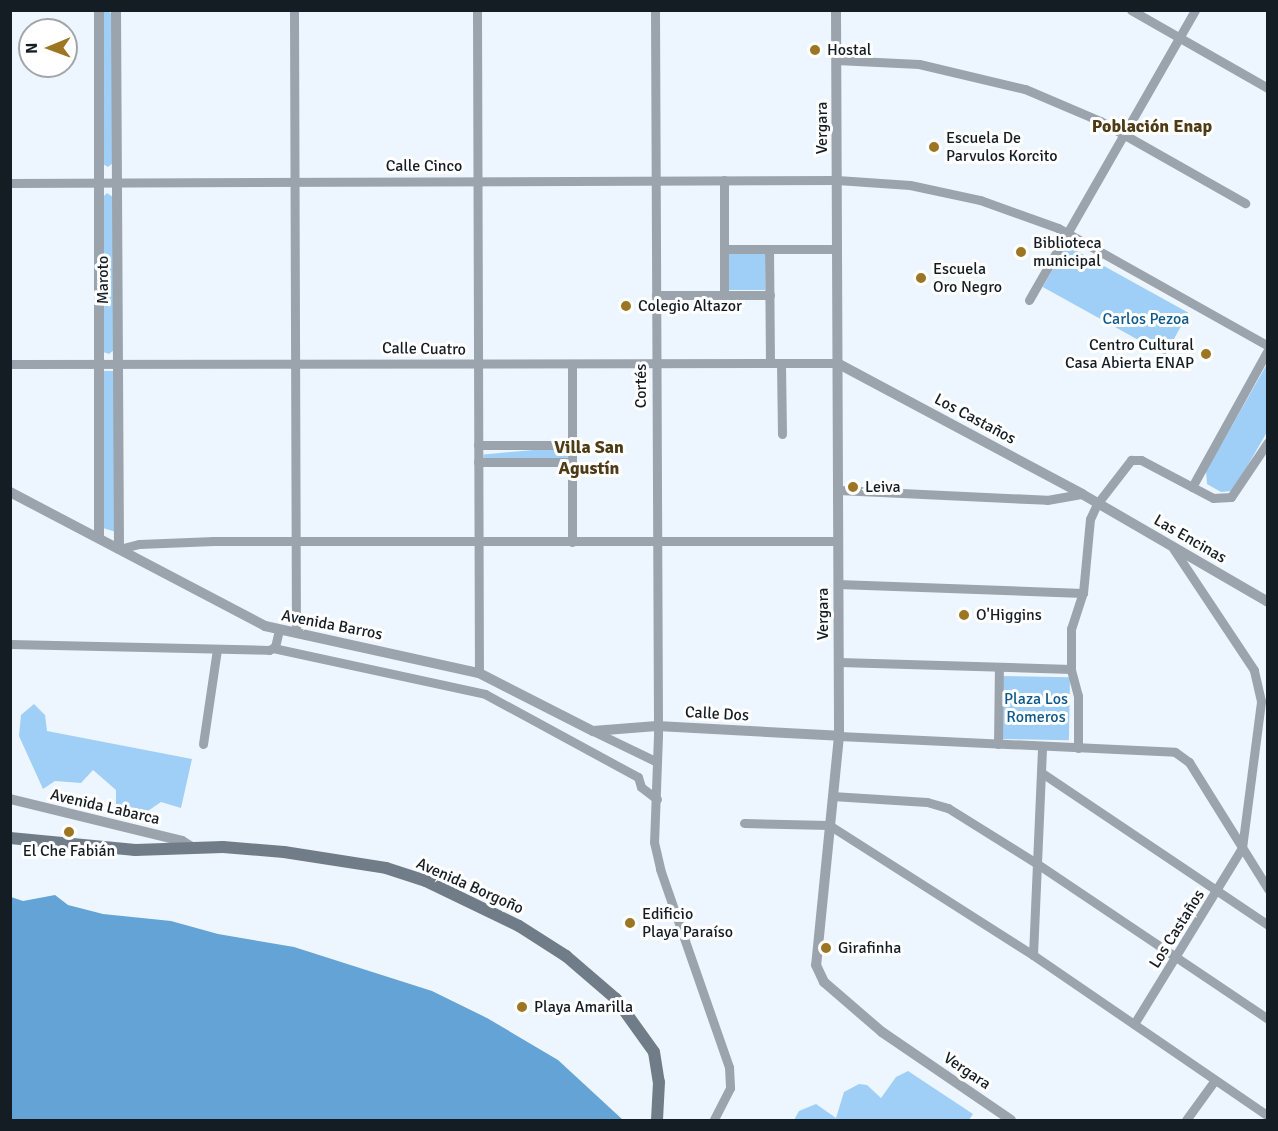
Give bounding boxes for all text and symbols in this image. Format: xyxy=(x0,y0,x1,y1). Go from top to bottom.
north arrow xyxy=(18,18,78,78)
place label: Hostal xyxy=(827,40,872,60)
text: N xyxy=(22,43,42,54)
marker: Hostal xyxy=(808,43,822,57)
street label: Vergara xyxy=(812,102,832,154)
district label: Población Enap xyxy=(1092,115,1212,137)
place label: Escuela De Parvulos Korcito xyxy=(946,128,1058,166)
marker: Escuela De Parvulos Korcito xyxy=(927,140,941,154)
street label: Calle Cinco xyxy=(386,156,462,176)
place label: Biblioteca municipal xyxy=(1033,233,1102,271)
marker: Biblioteca municipal xyxy=(1014,245,1028,259)
street label: Maroto xyxy=(93,256,113,304)
place label: Escuela Oro Negro xyxy=(933,259,1002,297)
marker: Escuela Oro Negro xyxy=(914,271,928,285)
place label: Colegio Altazor xyxy=(638,296,742,316)
marker: Colegio Altazor xyxy=(619,299,633,313)
park label: Carlos Pezoa xyxy=(1103,309,1189,329)
place label: Centro Cultural Casa Abierta ENAP xyxy=(1065,335,1194,373)
street label: Calle Cuatro xyxy=(382,339,466,359)
marker: Centro Cultural Casa Abierta ENAP xyxy=(1199,347,1213,361)
street label: Cortés xyxy=(631,364,651,408)
street label: Los Castaños xyxy=(931,390,1019,448)
district label: Villa San Agustín xyxy=(554,437,624,480)
place label: Leiva xyxy=(865,477,900,497)
marker: Leiva xyxy=(846,480,860,494)
street label: Las Encinas xyxy=(1150,511,1230,567)
street label: Vergara xyxy=(813,588,833,640)
place label: O'Higgins xyxy=(976,605,1042,625)
street label: Avenida Barros xyxy=(280,606,384,644)
marker: O'Higgins xyxy=(957,608,971,622)
park label: Plaza Los Romeros xyxy=(1004,689,1068,727)
street label: Calle Dos xyxy=(685,703,749,725)
street label: Avenida Labarca xyxy=(48,785,162,829)
marker: El Che Fabián xyxy=(62,825,76,839)
place label: El Che Fabián xyxy=(23,841,115,861)
street label: Avenida Borgoño xyxy=(413,854,527,918)
street label: Los Castaños xyxy=(1145,886,1209,972)
place label: Edificio Playa Paraíso xyxy=(642,904,733,942)
marker: Edificio Playa Paraíso xyxy=(623,916,637,930)
place label: Girafinha xyxy=(838,938,901,958)
marker: Girafinha xyxy=(819,941,833,955)
place label: Playa Amarilla xyxy=(534,997,633,1017)
marker: Playa Amarilla xyxy=(515,1000,529,1014)
street label: Vergara xyxy=(940,1048,994,1094)

